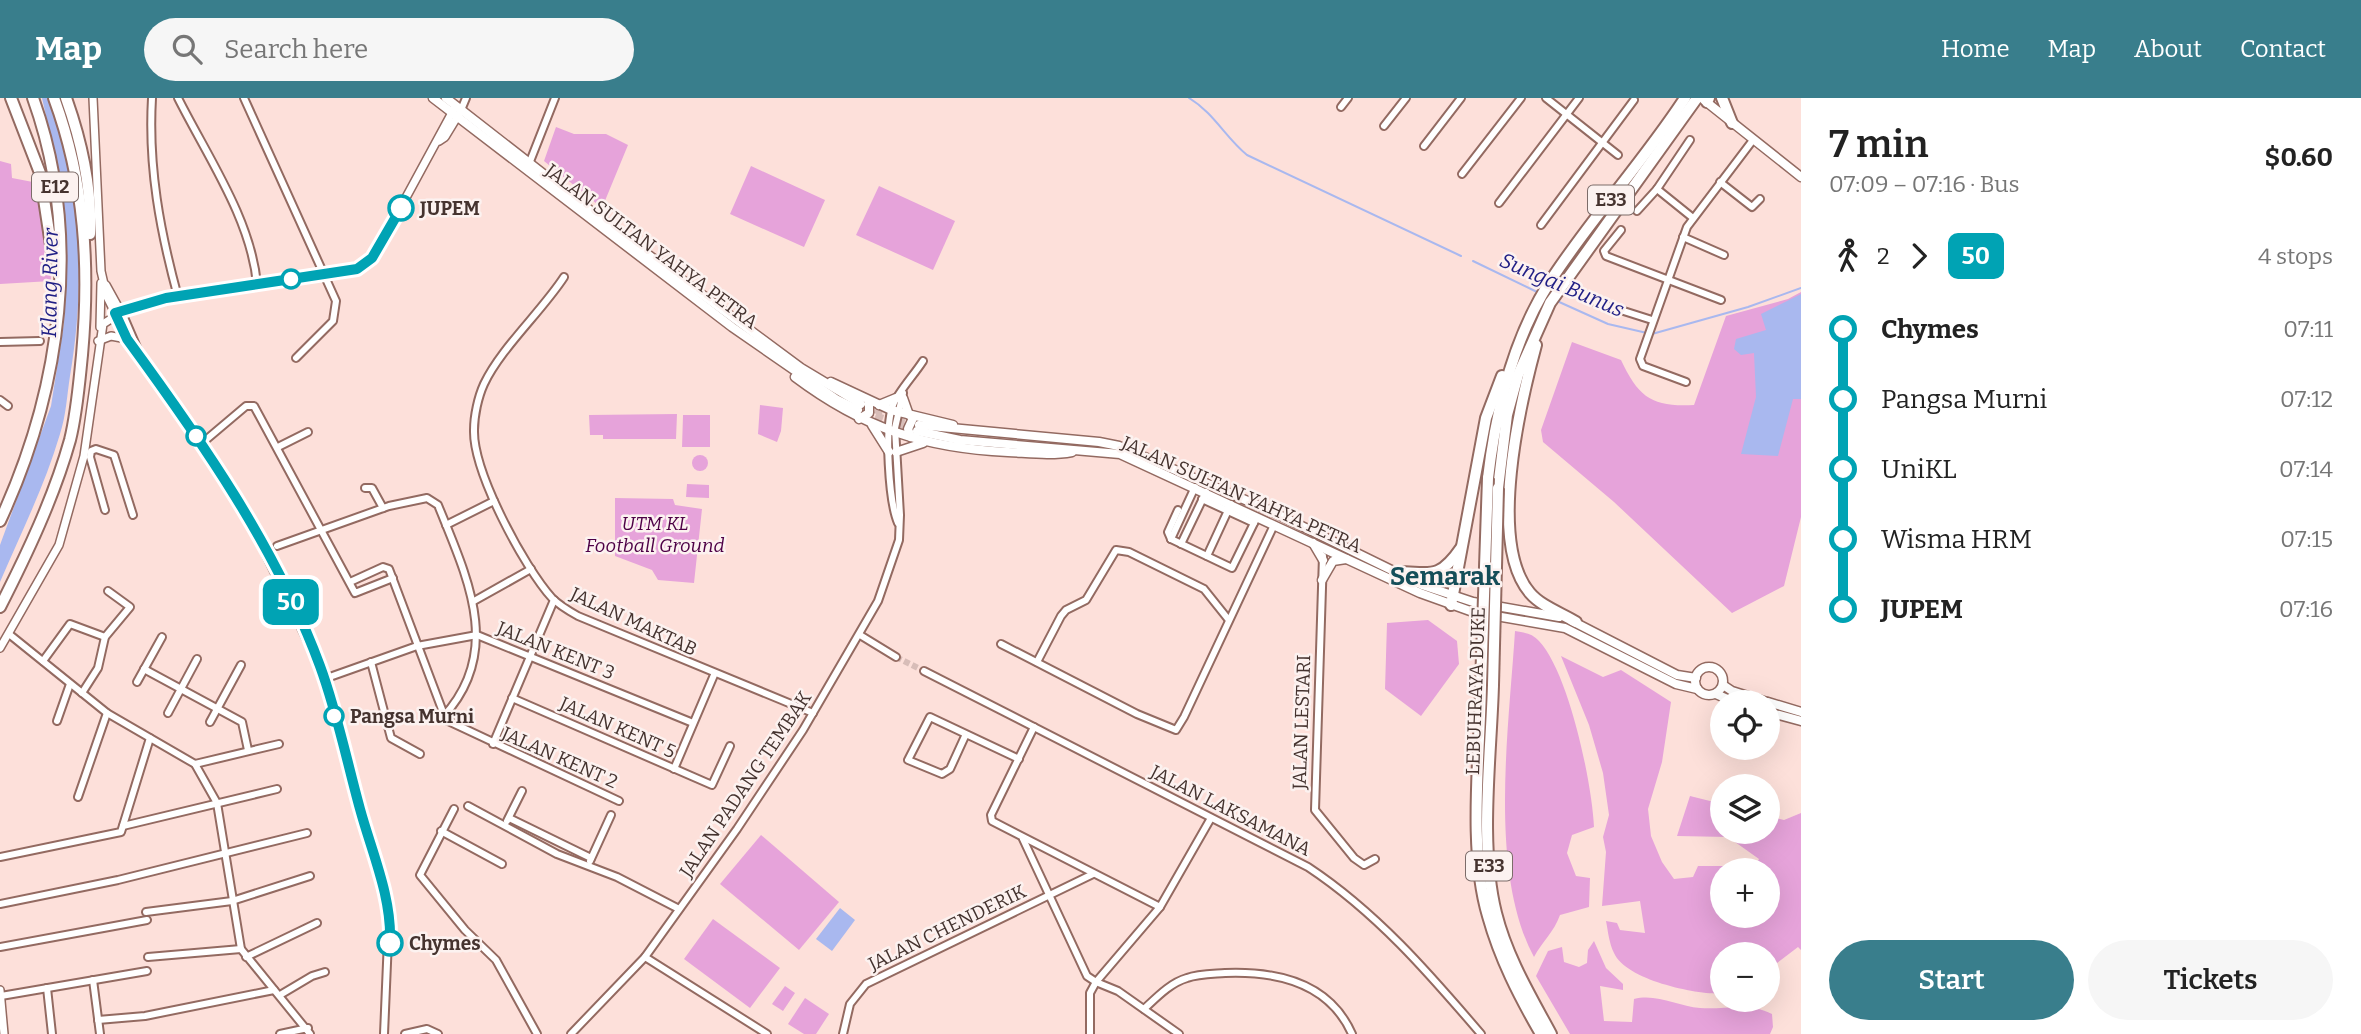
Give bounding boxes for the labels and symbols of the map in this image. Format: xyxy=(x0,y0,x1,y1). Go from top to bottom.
street label: JALAN SULTAN YAHYA PETRA xyxy=(540,158,763,334)
road number: E12 xyxy=(32,172,78,202)
road number: E33 xyxy=(1588,186,1634,214)
marker: JUPEM xyxy=(388,195,414,221)
place label: JUPEM xyxy=(419,197,480,220)
water label: Klang River xyxy=(36,227,64,338)
water label: Sungai Bunus xyxy=(1496,247,1628,323)
unlabelled marker xyxy=(281,269,301,289)
unlabelled marker xyxy=(186,426,206,446)
street label: JALAN SULTAN YAHYA PETRA xyxy=(1117,431,1366,558)
park label: UTM KL Football Ground xyxy=(585,512,725,557)
district label: Semarak xyxy=(1390,561,1501,592)
line badge: 50 xyxy=(260,579,322,625)
street label: JALAN MAKTAB xyxy=(566,582,701,661)
street label: LEBUHRAYA DUKE xyxy=(1461,607,1490,775)
street label: JALAN KENT 3 xyxy=(493,616,618,685)
street label: JALAN LESTARI xyxy=(1288,654,1315,791)
street label: JALAN PADANG TEMBAK xyxy=(674,686,817,883)
street label: JALAN KENT 5 xyxy=(555,691,679,763)
place label: Pangsa Murni xyxy=(350,705,474,728)
marker: Pangsa Murni xyxy=(324,706,344,726)
street label: JALAN KENT 2 xyxy=(497,721,621,793)
street label: JALAN LAKSAMANA xyxy=(1146,760,1315,861)
road number: E33 xyxy=(1466,852,1512,880)
street label: JALAN CHENDERIK xyxy=(864,879,1030,976)
marker: Chymes xyxy=(377,930,403,956)
place label: Chymes xyxy=(409,932,481,955)

